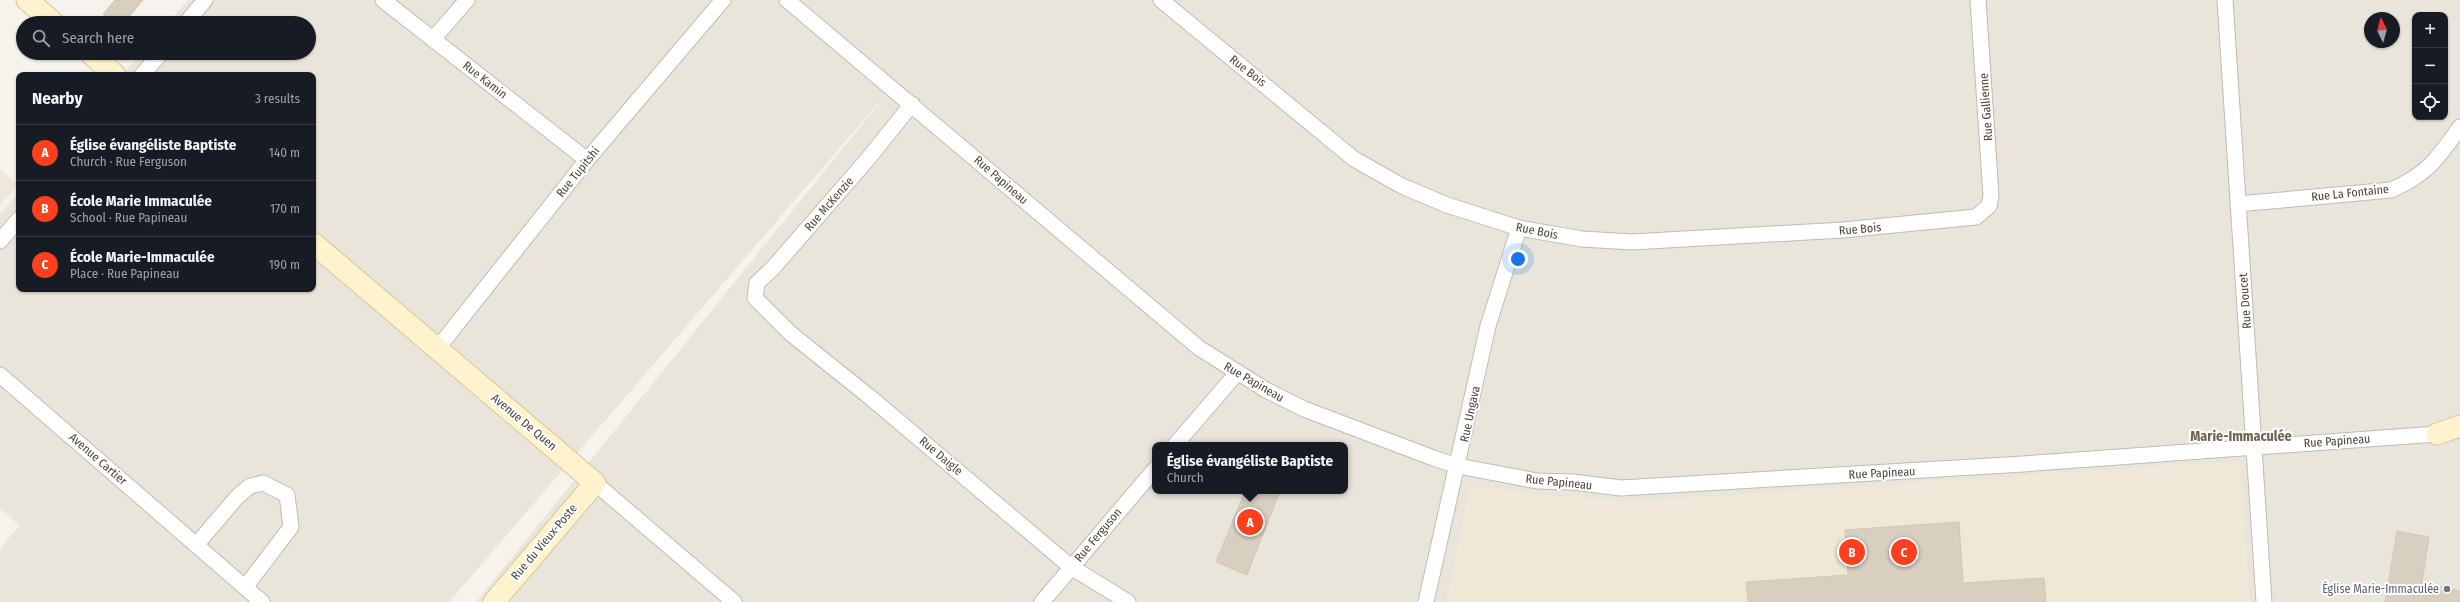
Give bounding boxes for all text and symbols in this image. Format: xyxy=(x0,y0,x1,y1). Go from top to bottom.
north arrow xyxy=(2364,12,2400,48)
map controls xyxy=(2412,12,2448,120)
button: + xyxy=(2412,12,2448,48)
search box xyxy=(16,16,316,60)
icon: search xyxy=(30,27,52,49)
text: Search here xyxy=(62,29,134,47)
button: − xyxy=(2412,48,2448,84)
street label: Rue Bois xyxy=(1227,52,1269,90)
street label: Rue Kamin xyxy=(460,58,510,102)
street label: Rue Gallienne xyxy=(1977,72,1995,141)
button: locate xyxy=(2412,84,2448,120)
text: Nearby xyxy=(32,88,83,109)
text: 3 results xyxy=(255,91,300,106)
text: Église évangéliste Baptiste xyxy=(70,136,236,154)
street label: Rue Tupitshi xyxy=(553,144,603,200)
text: A xyxy=(41,145,49,160)
text: 140 m xyxy=(269,145,300,160)
street label: Rue Papineau xyxy=(971,153,1031,207)
text: Church · Rue Ferguson xyxy=(70,154,187,169)
street label: Rue McKenzie xyxy=(802,174,856,234)
street label: Rue La Fontaine xyxy=(2310,182,2390,204)
text: École Marie Immaculée xyxy=(70,192,212,210)
text: B xyxy=(41,201,49,216)
text: 170 m xyxy=(270,201,300,216)
text: School · Rue Papineau xyxy=(70,210,187,225)
street label: Rue Bois xyxy=(1515,220,1559,242)
street label: Rue Bois xyxy=(1838,220,1882,238)
text: École Marie-Immaculée xyxy=(70,248,214,266)
your location xyxy=(1508,249,1528,269)
text: C xyxy=(42,257,48,272)
text: 190 m xyxy=(269,257,300,272)
text: Place · Rue Papineau xyxy=(70,266,179,281)
street label: Rue Doucet xyxy=(2236,273,2254,329)
street label: Rue Papineau xyxy=(1222,359,1286,405)
street label: Rue Ungava xyxy=(1457,384,1483,443)
street label: Avenue De Quen xyxy=(489,391,559,453)
district label: Marie-Immaculée xyxy=(2190,428,2292,445)
street label: Avenue Cartier xyxy=(66,430,130,488)
street label: Rue Papineau xyxy=(2303,432,2371,450)
street label: Rue Daigle xyxy=(917,434,965,478)
popup xyxy=(1152,442,1348,494)
text: Église évangéliste Baptiste xyxy=(1167,452,1333,470)
street label: Rue Papineau xyxy=(1848,464,1916,482)
text: Church xyxy=(1167,470,1203,485)
street label: Rue Papineau xyxy=(1525,472,1593,492)
street label: Rue du Vieux-Poste xyxy=(508,501,580,583)
street label: Rue Ferguson xyxy=(1071,505,1125,565)
pin: A xyxy=(1237,507,1263,537)
pin: B xyxy=(1839,537,1865,567)
pin: C xyxy=(1891,537,1917,567)
place label: Église Marie-Immaculée xyxy=(2322,581,2439,596)
marker: Église Marie-Immaculée xyxy=(2442,584,2452,594)

